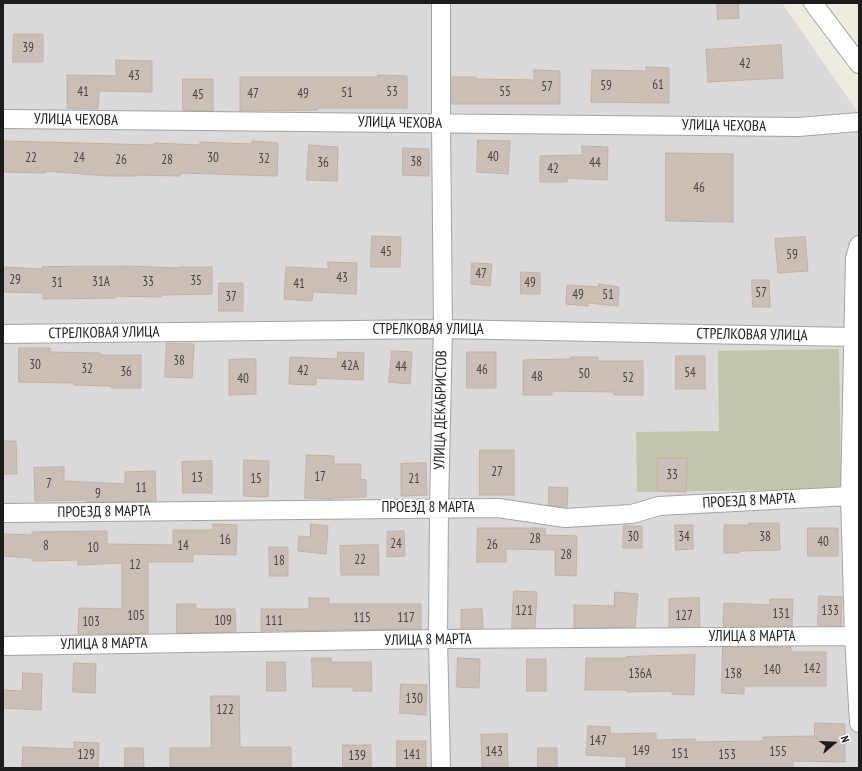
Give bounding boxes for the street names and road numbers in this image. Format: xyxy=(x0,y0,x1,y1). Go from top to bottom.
street label: УЛИЦА ЧЕХОВА xyxy=(34,110,118,130)
street label: УЛИЦА ЧЕХОВА xyxy=(358,113,442,133)
street label: УЛИЦА ЧЕХОВА xyxy=(682,116,766,136)
street label: СТРЕЛКОВАЯ УЛИЦА xyxy=(372,321,484,339)
street label: СТРЕЛКОВАЯ УЛИЦА xyxy=(48,323,160,343)
street label: СТРЕЛКОВАЯ УЛИЦА xyxy=(696,325,808,345)
street label: УЛИЦА ДЕКАБРИСТОВ xyxy=(431,350,451,470)
street label: ПРОЕЗД 8 МАРТА xyxy=(702,490,796,512)
street label: ПРОЕЗД 8 МАРТА xyxy=(381,499,475,517)
street label: ПРОЕЗД 8 МАРТА xyxy=(57,502,151,522)
street label: УЛИЦА 8 МАРТА xyxy=(709,628,795,646)
street label: УЛИЦА 8 МАРТА xyxy=(384,630,472,650)
street label: УЛИЦА 8 МАРТА xyxy=(60,634,148,654)

